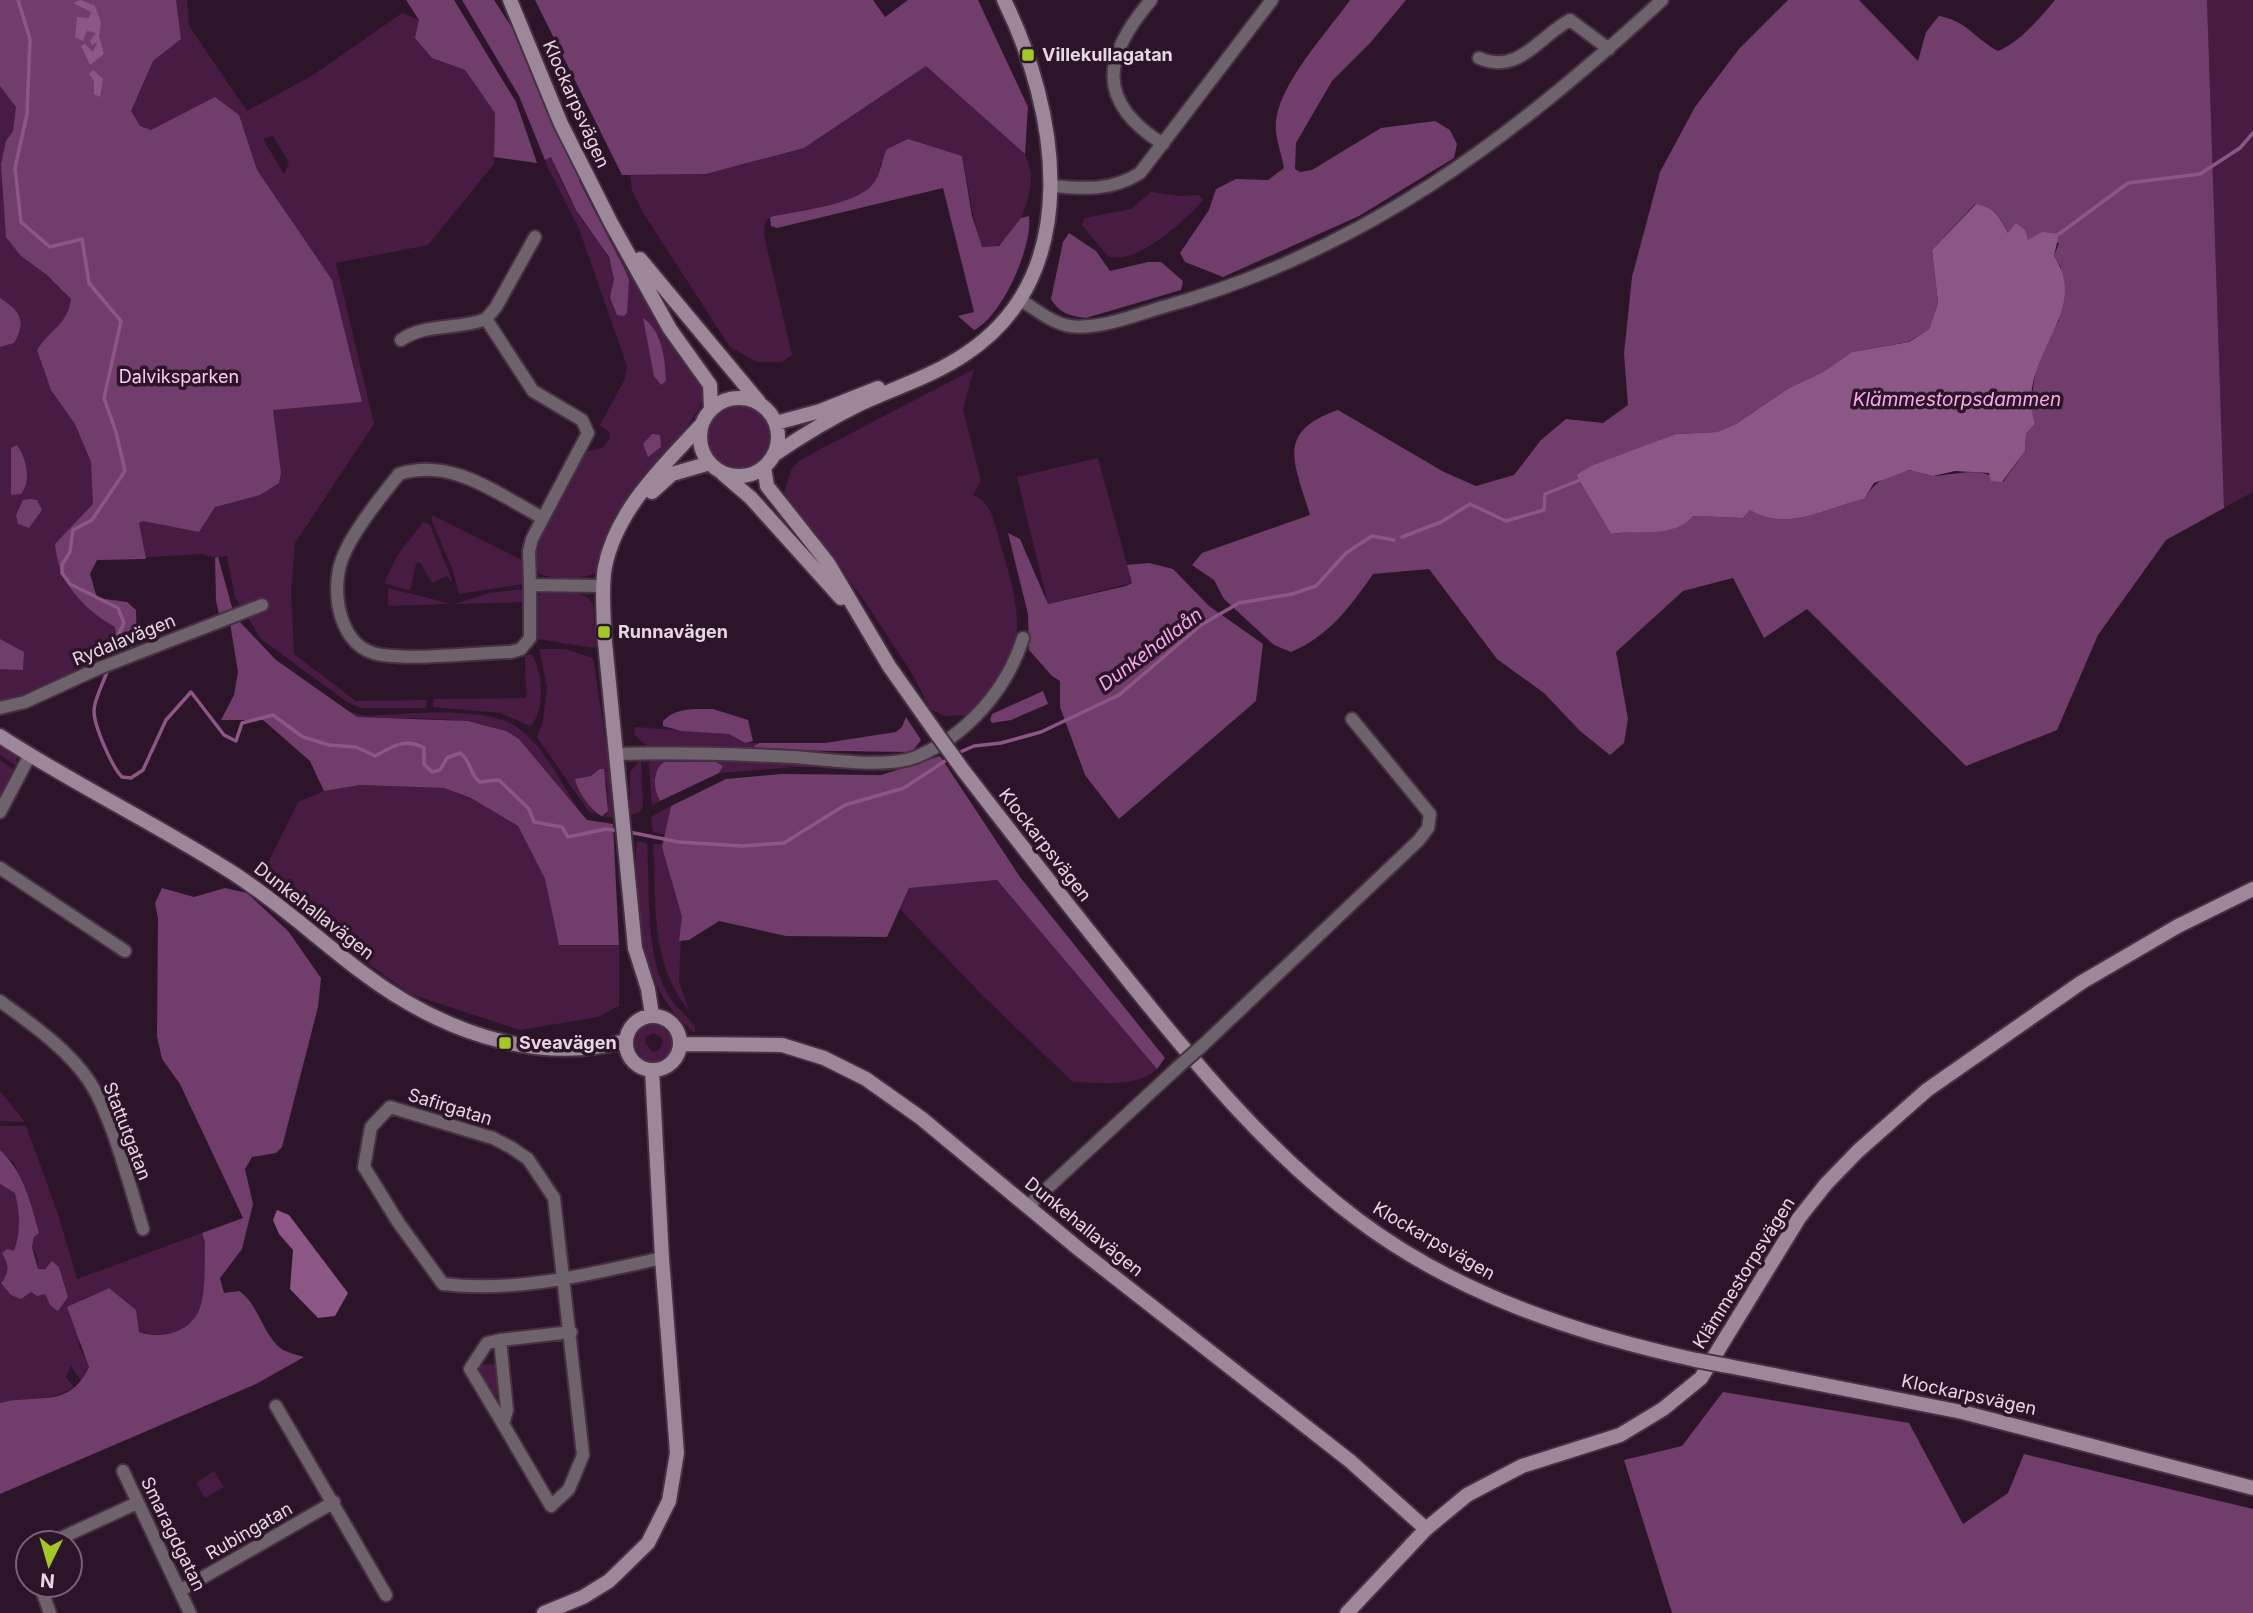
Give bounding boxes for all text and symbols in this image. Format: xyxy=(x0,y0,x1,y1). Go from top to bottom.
street label: Klockarpsvägen xyxy=(539,37,614,171)
place label: Villekullagatan xyxy=(1042,44,1173,65)
marker: Villekullagatan xyxy=(1020,47,1036,63)
park label: Dalviksparken xyxy=(119,366,239,387)
water label: Klämmestorpsdammen xyxy=(1853,388,2061,411)
water label: Dunkehallaån xyxy=(1094,603,1207,696)
street label: Rydalavägen xyxy=(69,609,178,670)
place label: Runnavägen xyxy=(618,621,728,642)
marker: Runnavägen xyxy=(596,624,612,640)
street label: Klockarpsvägen xyxy=(995,784,1096,905)
street label: Dunkehallavägen xyxy=(250,857,378,964)
place label: Sveavägen xyxy=(519,1032,617,1053)
marker: Sveavägen xyxy=(497,1035,513,1051)
street label: Stattutgatan xyxy=(99,1079,156,1183)
street label: Safirgatan xyxy=(405,1084,495,1129)
street label: Dunkehallavägen xyxy=(1021,1173,1148,1281)
street label: Klämmestorpsvägen xyxy=(1688,1193,1799,1352)
street label: Klockarpsvägen xyxy=(1370,1197,1499,1284)
street label: Klockarpsvägen xyxy=(1900,1370,2038,1419)
street label: Smaragdgatan xyxy=(137,1473,210,1594)
street label: Rubingatan xyxy=(202,1497,296,1564)
north arrow xyxy=(14,1529,84,1599)
text: N xyxy=(39,1568,56,1593)

